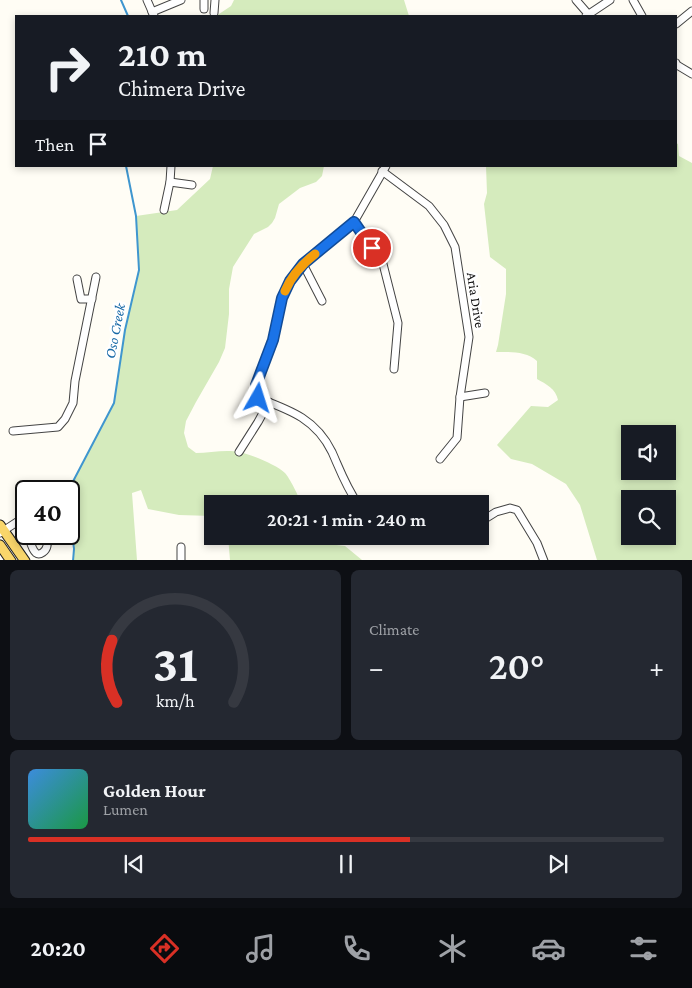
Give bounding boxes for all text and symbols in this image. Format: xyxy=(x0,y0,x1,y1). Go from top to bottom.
icon: right xyxy=(35,35,100,100)
text: 210 m xyxy=(118,35,207,74)
text: Chimera Drive xyxy=(118,76,245,101)
icon: arrive xyxy=(84,130,112,158)
text: Then xyxy=(35,134,74,155)
pin xyxy=(351,227,393,269)
icon: arrive xyxy=(358,234,386,262)
street label: Aria Drive xyxy=(464,271,488,329)
water label: Oso Creek xyxy=(102,301,128,360)
position arrow xyxy=(231,371,283,423)
map controls xyxy=(621,425,676,545)
button: sound xyxy=(621,425,676,480)
speed limit sign: 40 xyxy=(15,480,80,545)
button: search xyxy=(621,490,676,545)
text: 20:21 · 1 min · 240 m xyxy=(267,509,426,530)
text: Climate xyxy=(369,621,419,638)
text: 31 xyxy=(153,634,198,692)
text: 20° xyxy=(489,645,544,687)
text: − xyxy=(369,652,384,683)
text: + xyxy=(649,652,664,683)
text: km/h xyxy=(156,691,195,711)
text: Golden Hour xyxy=(103,780,206,801)
text: Lumen xyxy=(103,801,148,818)
icon: previous xyxy=(120,850,148,878)
icon: pause xyxy=(332,850,360,878)
icon: next xyxy=(544,850,572,878)
icon: directions xyxy=(147,931,182,966)
icon: music xyxy=(243,931,278,966)
icon: phone xyxy=(339,931,374,966)
icon: climate xyxy=(435,931,470,966)
icon: car xyxy=(531,931,566,966)
icon: filters xyxy=(626,931,661,966)
text: 20:20 xyxy=(30,936,86,961)

